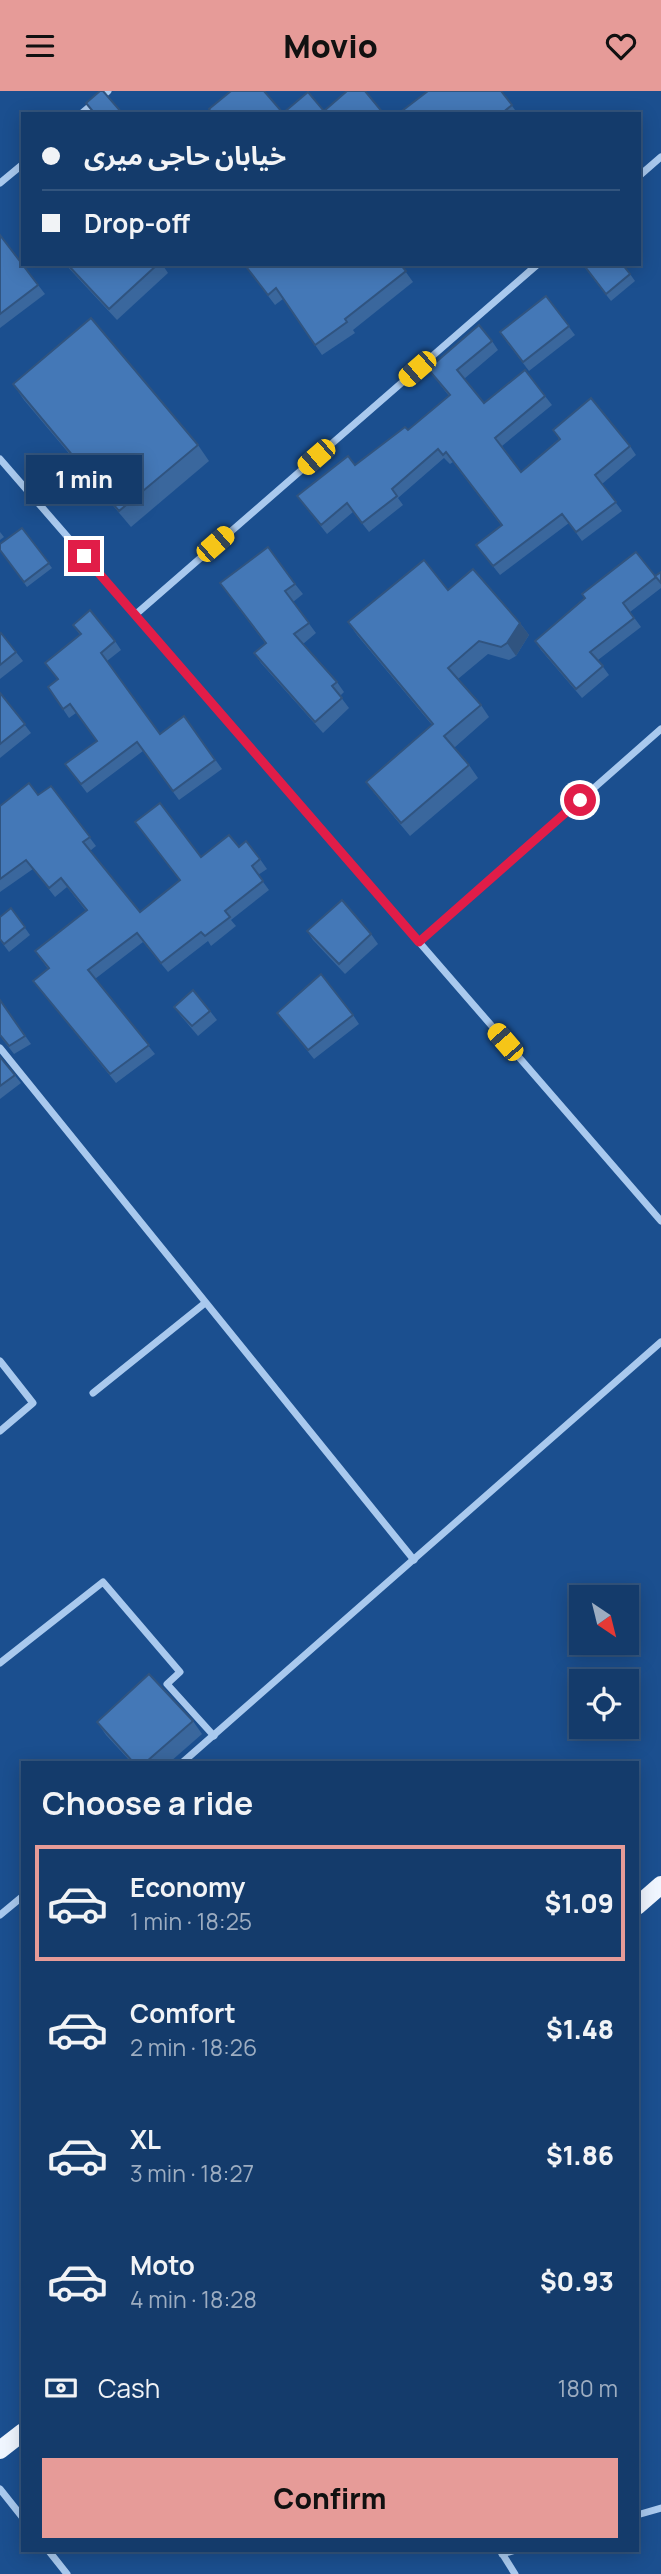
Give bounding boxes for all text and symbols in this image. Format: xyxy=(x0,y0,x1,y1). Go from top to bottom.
text: Movio xyxy=(283,24,378,68)
icon: menu xyxy=(21,27,59,65)
icon: heart xyxy=(602,27,640,65)
text: خیابان حاجی میری xyxy=(84,137,286,173)
text: Drop-off xyxy=(84,205,190,241)
car xyxy=(395,347,440,391)
car xyxy=(294,435,339,479)
callout: 1 min xyxy=(26,455,142,503)
text: 1 min xyxy=(55,463,113,495)
car xyxy=(193,522,238,566)
route end xyxy=(68,540,100,572)
route start xyxy=(564,784,596,816)
car xyxy=(484,1019,527,1065)
north arrow xyxy=(569,1585,639,1655)
map controls xyxy=(569,1585,639,1739)
button: locate xyxy=(569,1669,639,1739)
text: Choose a ride xyxy=(42,1781,253,1825)
text: Economy xyxy=(130,1869,245,1905)
icon: car xyxy=(46,1872,109,1935)
text: $1.09 xyxy=(545,1885,614,1921)
text: 1 min · 18:25 xyxy=(130,1905,252,1937)
text: Comfort xyxy=(130,1995,236,2031)
icon: car xyxy=(46,1998,109,2061)
text: $1.48 xyxy=(546,2011,614,2047)
text: 2 min · 18:26 xyxy=(130,2031,257,2063)
text: XL xyxy=(130,2121,161,2157)
icon: car xyxy=(46,2124,109,2187)
text: $1.86 xyxy=(546,2137,614,2173)
text: 3 min · 18:27 xyxy=(130,2157,254,2189)
text: Moto xyxy=(130,2247,195,2283)
icon: car xyxy=(46,2250,109,2313)
text: $0.93 xyxy=(540,2263,614,2299)
text: 4 min · 18:28 xyxy=(130,2283,257,2315)
icon: cash xyxy=(42,2369,80,2407)
text: Cash xyxy=(98,2370,160,2406)
text: 180 m xyxy=(558,2372,618,2404)
button: Confirm xyxy=(42,2458,618,2538)

